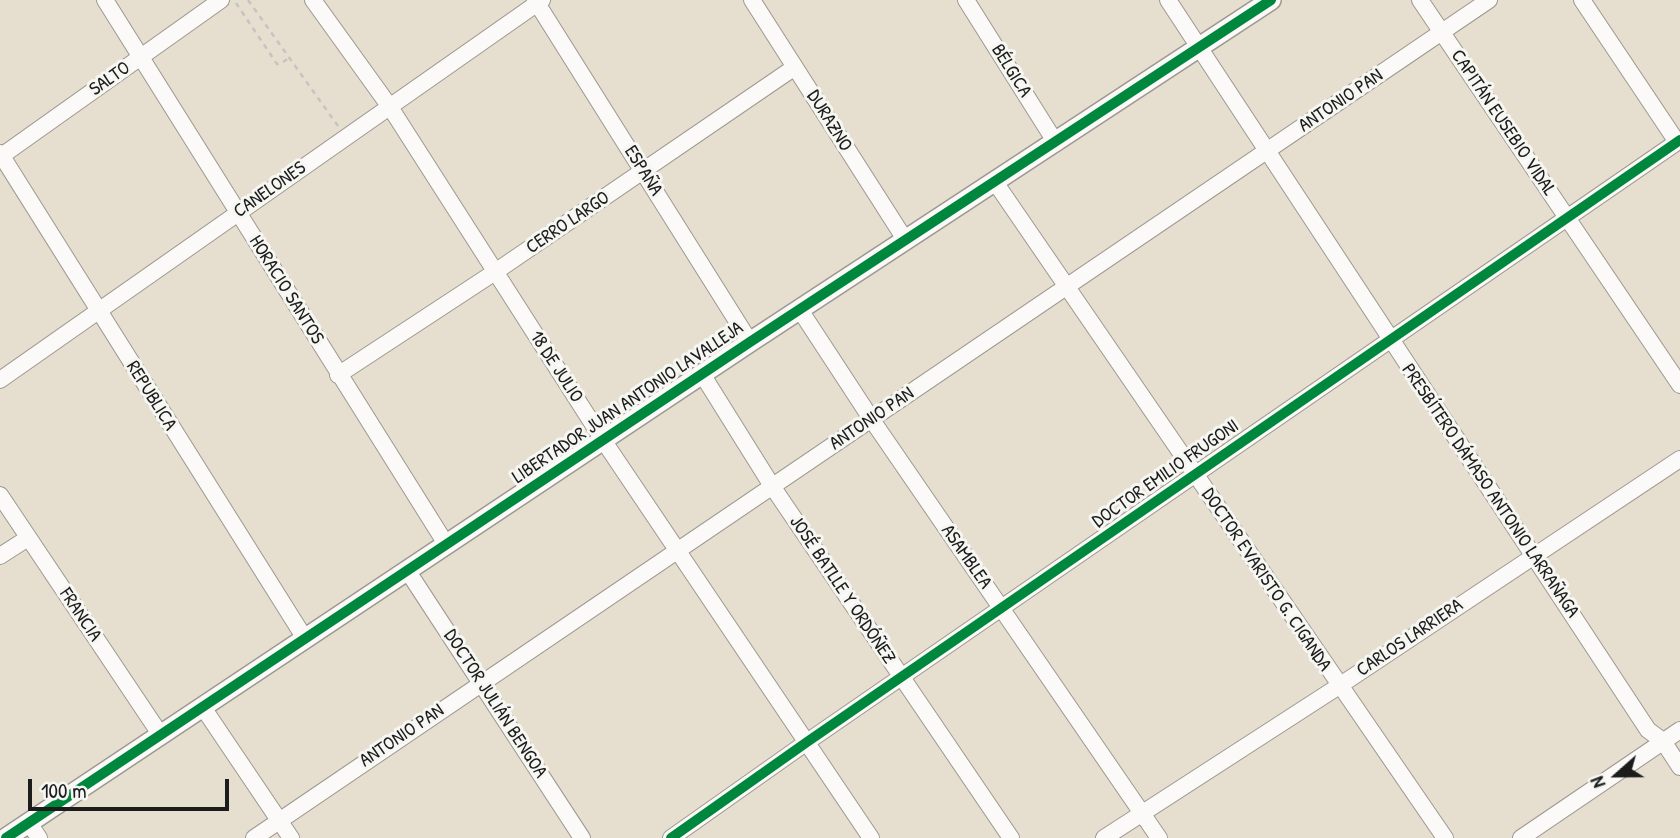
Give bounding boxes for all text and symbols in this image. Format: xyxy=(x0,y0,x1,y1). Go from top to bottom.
street label: BÉLGICA xyxy=(986,40,1036,102)
street label: CAPITÁN EUSEBIO VIDAL xyxy=(1446,46,1560,200)
street label: SALTO xyxy=(85,57,135,101)
street label: ANTONIO PAN xyxy=(1294,64,1388,138)
street label: DURAZNO xyxy=(801,86,857,156)
street label: ESPAÑA xyxy=(619,142,667,200)
street label: CANELONES xyxy=(229,157,311,223)
street label: CERRO LARGO xyxy=(522,187,614,259)
street label: HORACIO SANTOS xyxy=(244,232,328,348)
street label: LIBERTADOR JUAN ANTONIO LAVALLEJA xyxy=(508,317,748,489)
street label: 18 DE JULIO xyxy=(524,327,588,407)
street label: REPUBLICA xyxy=(121,357,181,435)
street label: PRESBÍTERO DÁMASO ANTONIO LARRAÑAGA xyxy=(1396,360,1584,622)
street label: ANTONIO PAN xyxy=(825,382,919,456)
street label: DOCTOR EMILIO FRUGONI xyxy=(1088,415,1244,533)
street label: DOCTOR EVARISTO G. CIGANDA xyxy=(1196,484,1336,676)
street label: JOSÉ BATLLE Y ORDÓÑEZ xyxy=(784,512,900,668)
street label: ASAMBLEA xyxy=(936,521,996,593)
street label: FRANCIA xyxy=(54,584,106,646)
street label: CARLOS LARRIERA xyxy=(1352,594,1468,682)
street label: DOCTOR JULIÁN BENGOA xyxy=(439,626,551,782)
street label: ANTONIO PAN xyxy=(355,699,449,773)
north arrow xyxy=(1582,740,1652,810)
scale bar xyxy=(32,764,233,808)
text: N xyxy=(1583,773,1611,792)
text: 100 m xyxy=(41,776,87,805)

